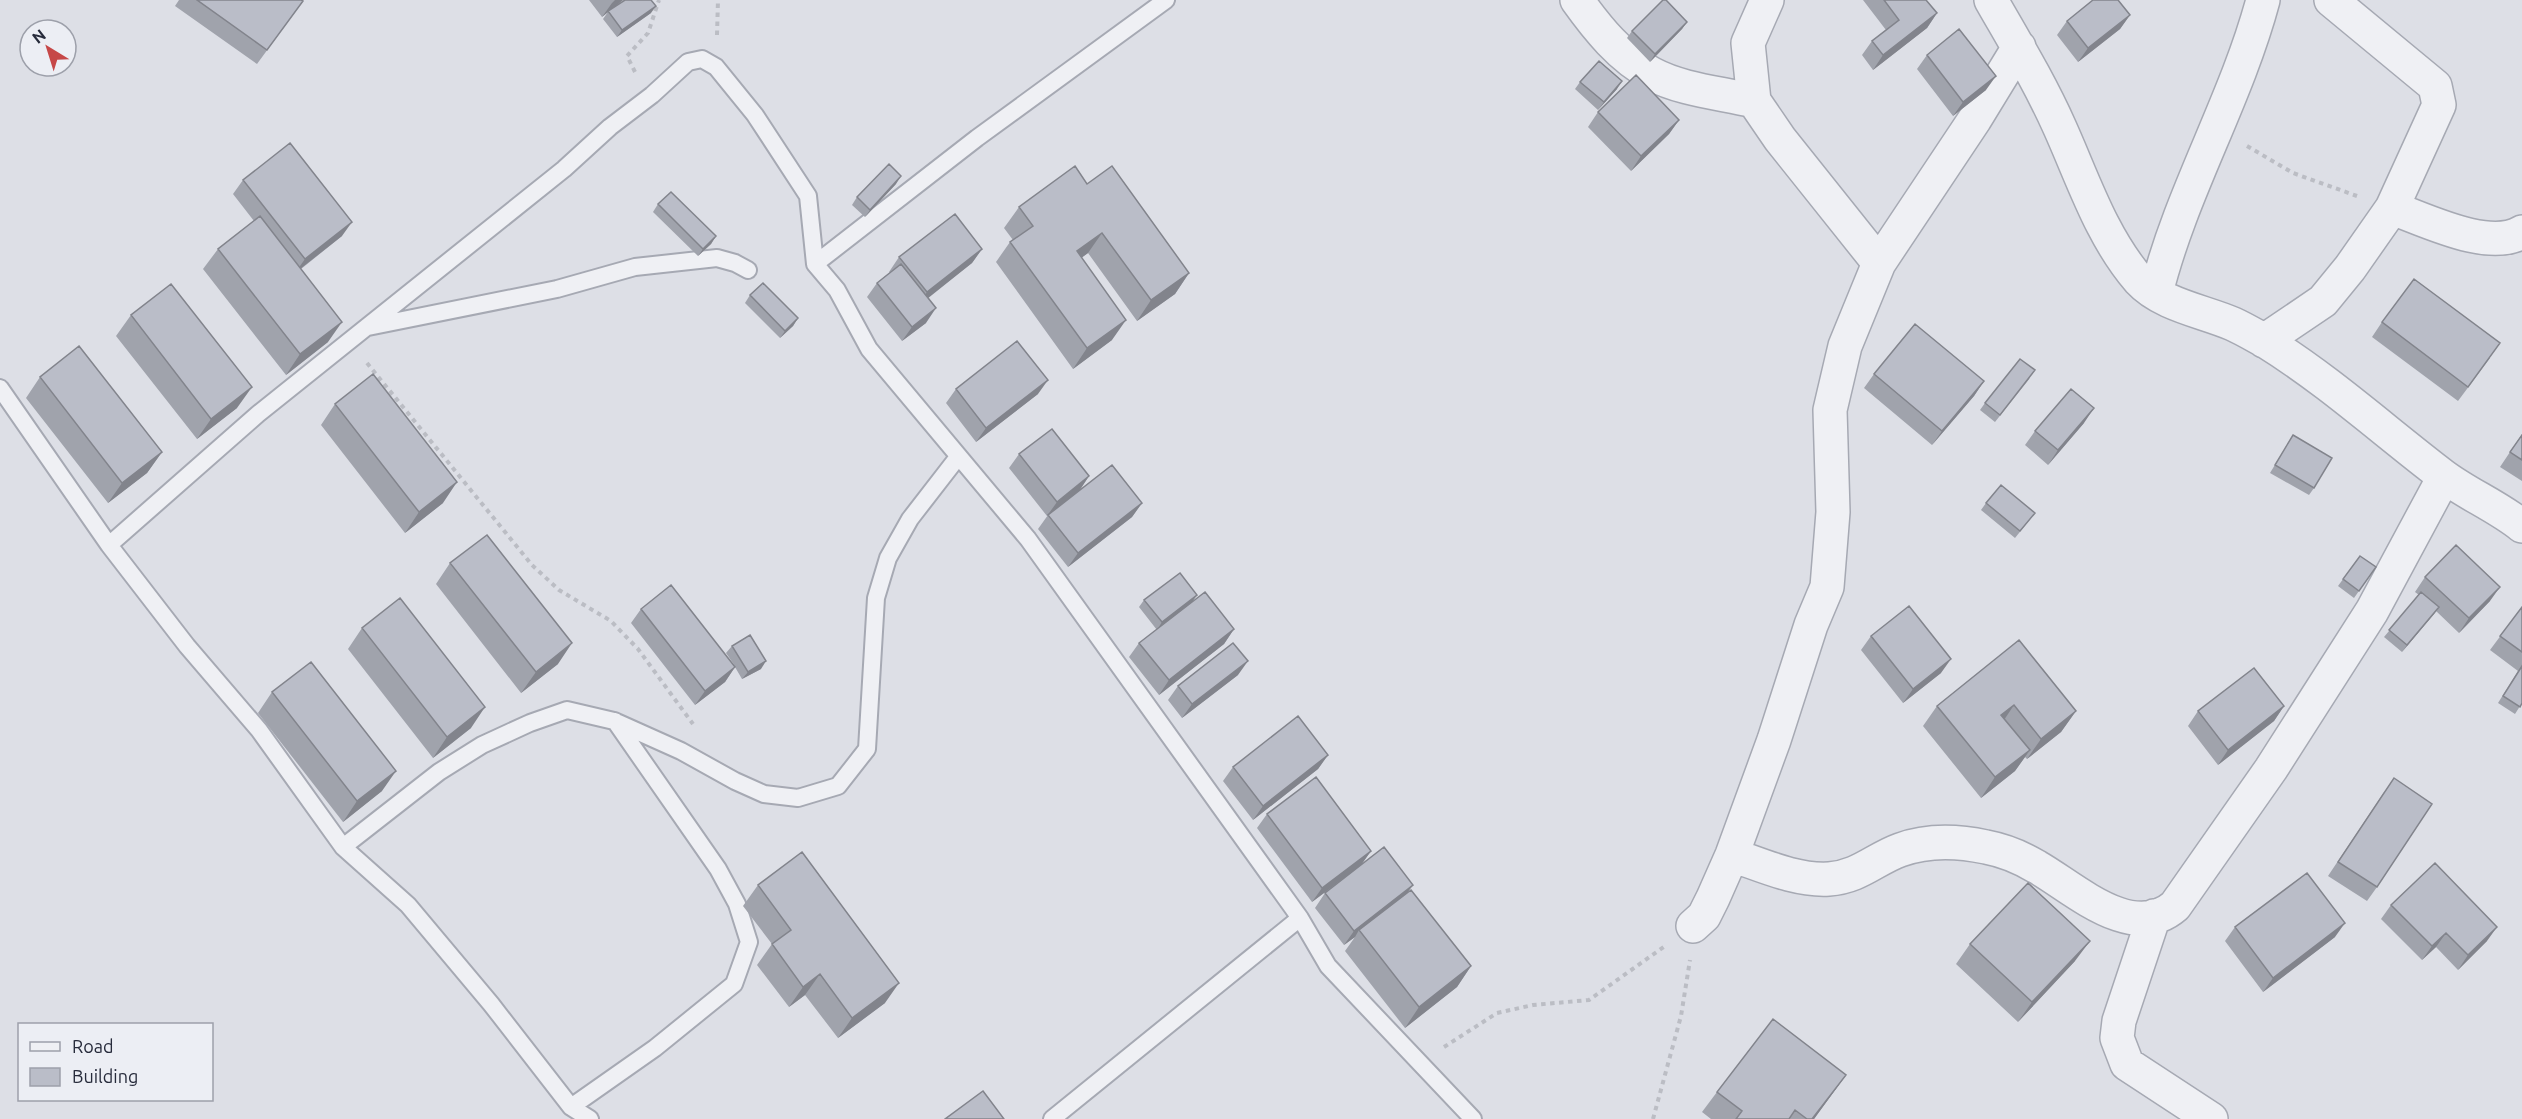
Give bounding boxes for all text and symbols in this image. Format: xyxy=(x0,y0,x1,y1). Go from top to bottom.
north arrow xyxy=(18,18,78,78)
text: N xyxy=(29,25,49,47)
legend xyxy=(18,1023,213,1101)
text: Road xyxy=(72,1036,114,1056)
text: Building xyxy=(72,1066,138,1086)

